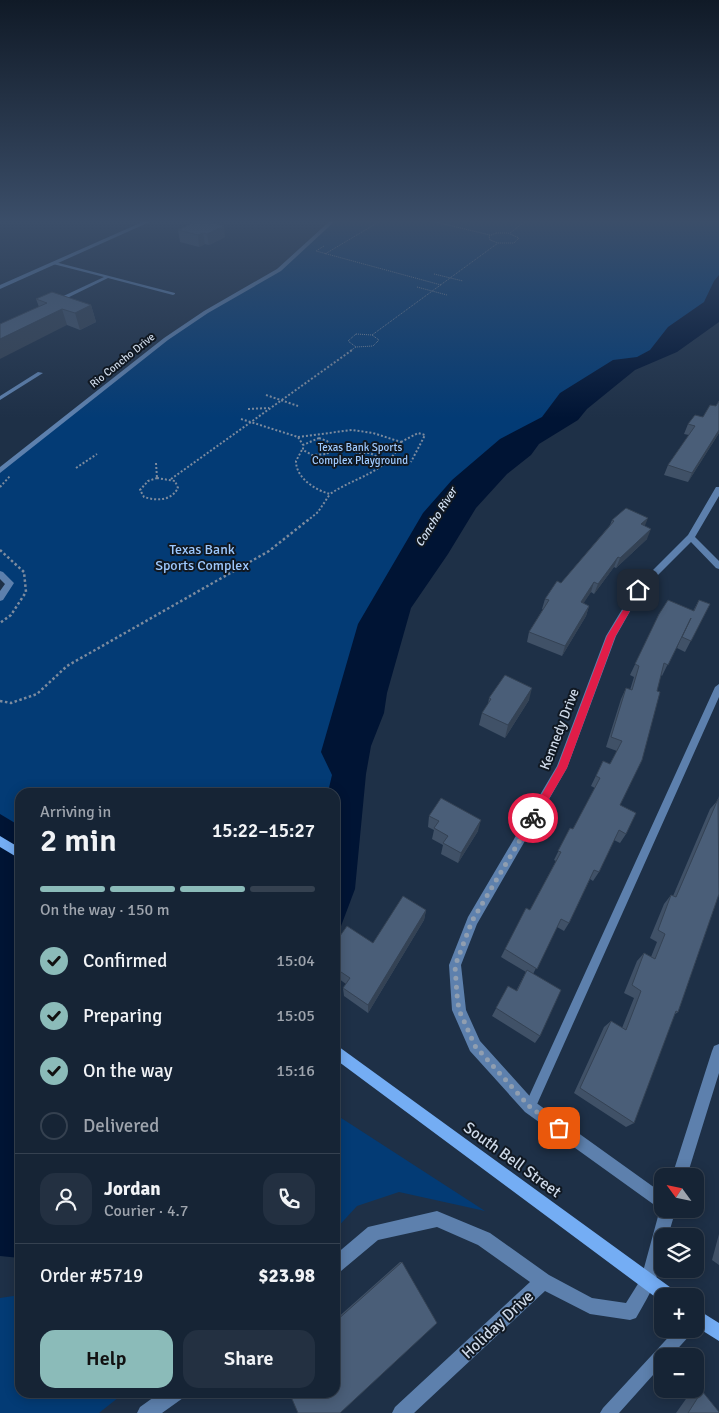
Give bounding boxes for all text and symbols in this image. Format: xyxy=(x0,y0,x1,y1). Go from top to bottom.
street label: Rio Concho Drive xyxy=(87,330,157,391)
park label: Texas Bank Sports Complex Playground xyxy=(312,441,408,467)
water label: Concho River xyxy=(412,484,461,550)
park label: Texas Bank Sports Complex xyxy=(155,541,249,574)
pin xyxy=(617,569,659,611)
icon: home xyxy=(624,576,652,604)
street label: Kennedy Drive xyxy=(536,686,583,772)
courier xyxy=(508,793,558,843)
text: Arriving in xyxy=(40,802,111,822)
icon: bike xyxy=(519,804,547,832)
text: 15:22–15:27 xyxy=(212,819,315,843)
text: 2 min xyxy=(40,821,117,860)
text: On the way · 150 m xyxy=(40,900,170,920)
icon: check xyxy=(40,947,68,975)
text: Confirmed xyxy=(83,949,167,973)
text: 15:04 xyxy=(276,951,315,971)
icon: check xyxy=(40,1002,68,1030)
text: Preparing xyxy=(83,1004,162,1028)
text: 15:05 xyxy=(276,1006,315,1026)
icon: check xyxy=(40,1057,68,1085)
text: On the way xyxy=(83,1059,173,1083)
text: 15:16 xyxy=(276,1061,315,1081)
pin xyxy=(538,1107,580,1149)
text: Delivered xyxy=(83,1114,159,1138)
icon: bag xyxy=(545,1114,573,1142)
street label: South Bell Street xyxy=(460,1118,565,1202)
north arrow xyxy=(654,1168,704,1218)
map controls xyxy=(654,1168,704,1398)
button: person xyxy=(40,1173,92,1225)
button: phone xyxy=(263,1173,315,1225)
text: Jordan xyxy=(104,1177,161,1201)
text: Courier · 4.7 xyxy=(104,1201,188,1221)
button: layers xyxy=(654,1228,704,1278)
text: Order #5719 xyxy=(40,1264,143,1288)
text: $23.98 xyxy=(258,1264,315,1288)
street label: Holiday Drive xyxy=(457,1286,538,1363)
button: + xyxy=(654,1288,704,1338)
button: Help xyxy=(40,1330,173,1388)
button: Share xyxy=(183,1330,315,1388)
button: − xyxy=(654,1348,704,1398)

